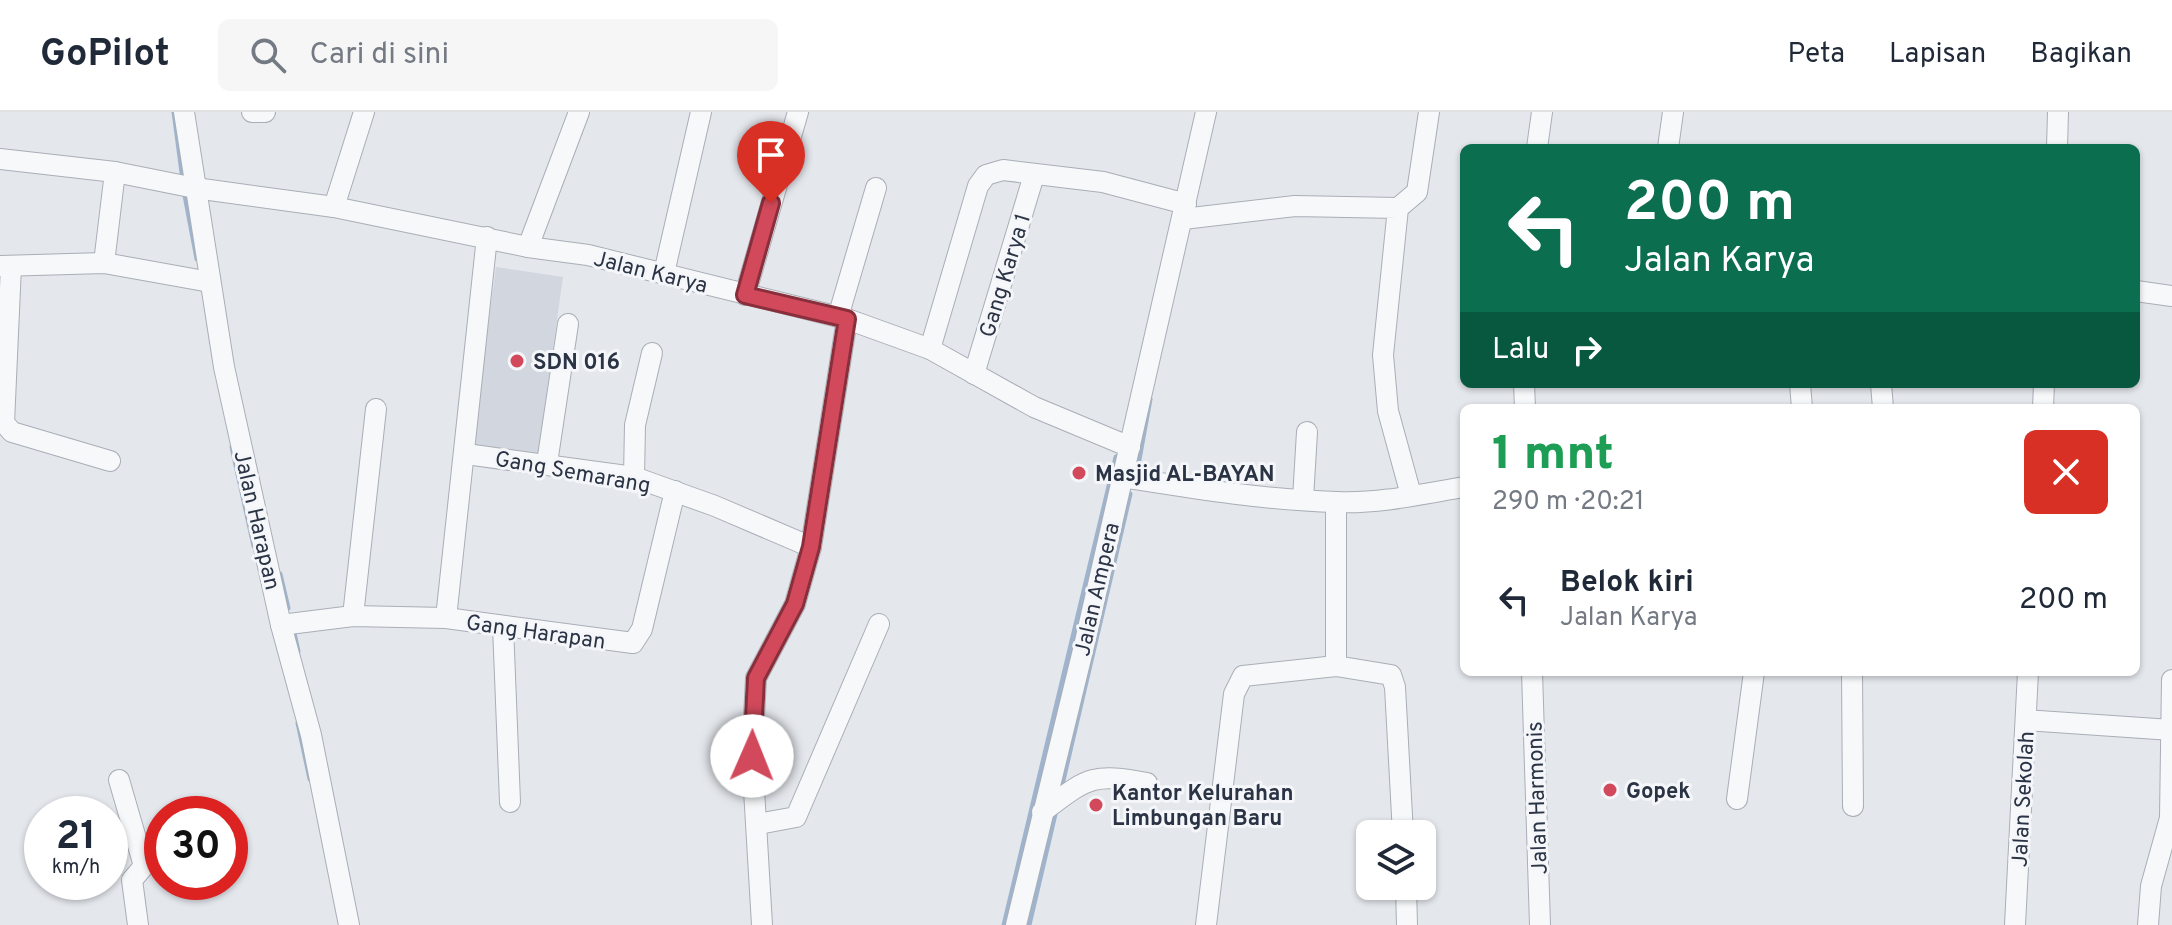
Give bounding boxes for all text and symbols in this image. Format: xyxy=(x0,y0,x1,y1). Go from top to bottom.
search box xyxy=(218,19,778,91)
text: GoPilot xyxy=(40,31,170,80)
icon: search xyxy=(246,33,290,77)
text: Cari di sini xyxy=(310,37,449,74)
text: Peta xyxy=(1787,37,1845,73)
text: Lapisan xyxy=(1889,37,1986,73)
text: Bagikan xyxy=(2030,37,2132,73)
pin xyxy=(737,121,805,203)
icon: arrive xyxy=(749,133,793,177)
text: 200 m xyxy=(1624,170,1795,240)
icon: left xyxy=(1492,176,1596,280)
street label: Gang Karya 1 xyxy=(975,210,1038,341)
text: Jalan Karya xyxy=(1624,239,1814,285)
street label: Jalan Karya xyxy=(591,246,710,301)
icon: right xyxy=(1565,328,1609,372)
text: Lalu xyxy=(1492,332,1549,369)
place label: SDN 016 xyxy=(533,350,620,377)
marker: SDN 016 xyxy=(508,352,526,370)
text: 1 mnt xyxy=(1492,426,1614,486)
button: close xyxy=(2024,430,2108,514)
street label: Gang Semarang xyxy=(493,446,653,500)
street label: Jalan Harapan xyxy=(226,448,285,593)
place label: Masjid AL-BAYAN xyxy=(1095,462,1275,489)
marker: Masjid AL-BAYAN xyxy=(1070,464,1088,482)
text: 290 m · 20:21 xyxy=(1492,486,1644,519)
street label: Jalan Ampera xyxy=(1070,520,1127,659)
text: Belok kiri xyxy=(1560,565,1694,602)
icon: left xyxy=(1492,578,1536,622)
text: 200 m xyxy=(2019,582,2108,619)
text: Jalan Karya xyxy=(1560,602,1698,635)
street label: Gang Harapan xyxy=(464,610,607,657)
position arrow xyxy=(710,714,794,798)
street label: Jalan Harmonis xyxy=(1522,721,1555,875)
street label: Jalan Sekolah xyxy=(2007,730,2042,868)
place label: Gopek xyxy=(1626,779,1691,806)
place label: Kantor Kelurahan Limbungan Baru xyxy=(1112,781,1293,833)
marker: Gopek xyxy=(1601,781,1619,799)
speed limit sign: 30 xyxy=(144,796,248,900)
marker: Kantor Kelurahan Limbungan Baru xyxy=(1087,796,1105,814)
text: 21 xyxy=(56,813,96,863)
map controls xyxy=(1356,820,1436,900)
button: layers xyxy=(1356,820,1436,900)
text: km/h xyxy=(52,855,100,881)

